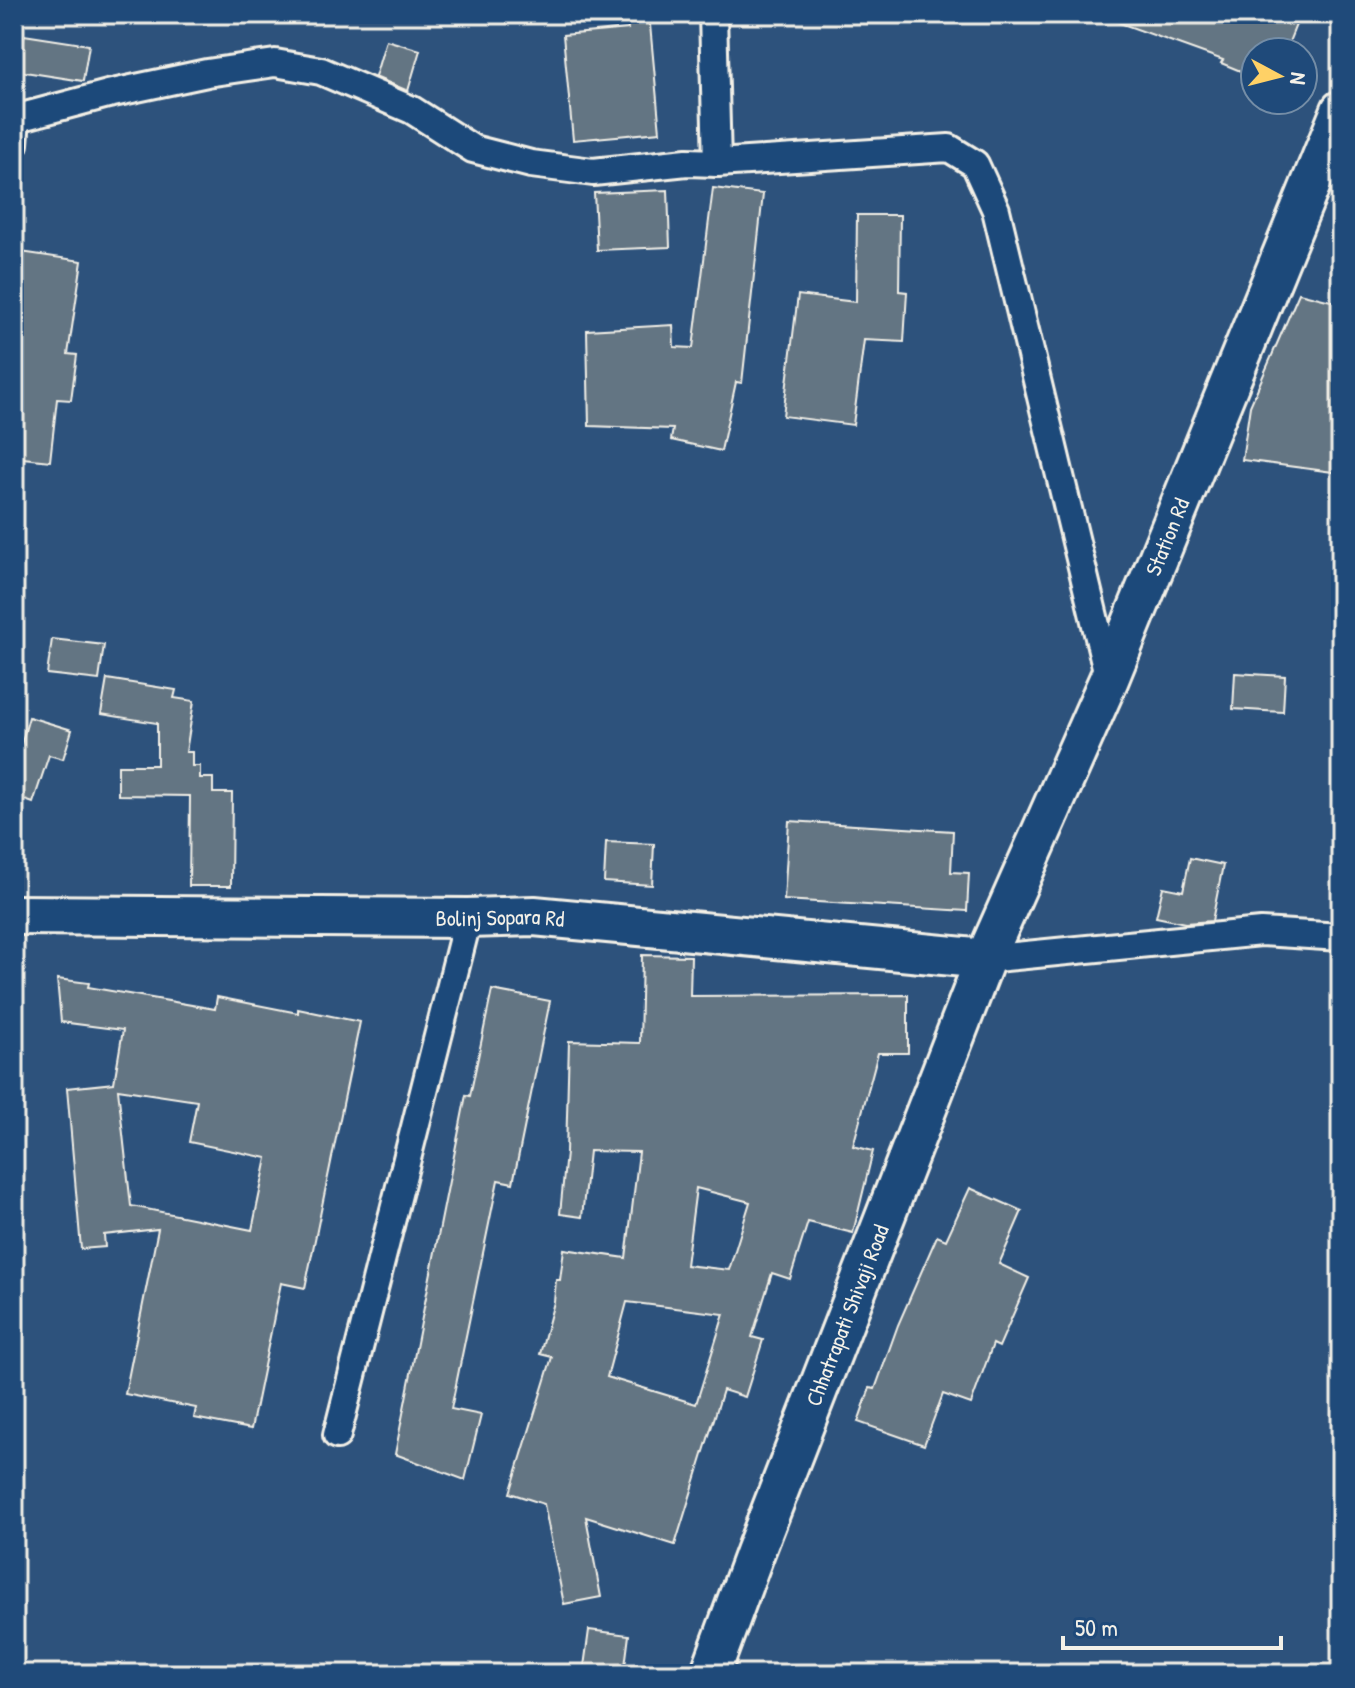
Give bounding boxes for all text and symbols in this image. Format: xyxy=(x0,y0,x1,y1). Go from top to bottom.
north arrow xyxy=(1239,36,1319,116)
text: N xyxy=(1283,71,1314,86)
street label: Station Rd xyxy=(1138,493,1196,580)
street label: Bolinj Sopara Rd xyxy=(435,901,566,934)
street label: Chhatrapati Shivaji Road xyxy=(798,1220,896,1410)
scale bar xyxy=(1063,1600,1281,1650)
text: 50 m xyxy=(1075,1611,1118,1643)

